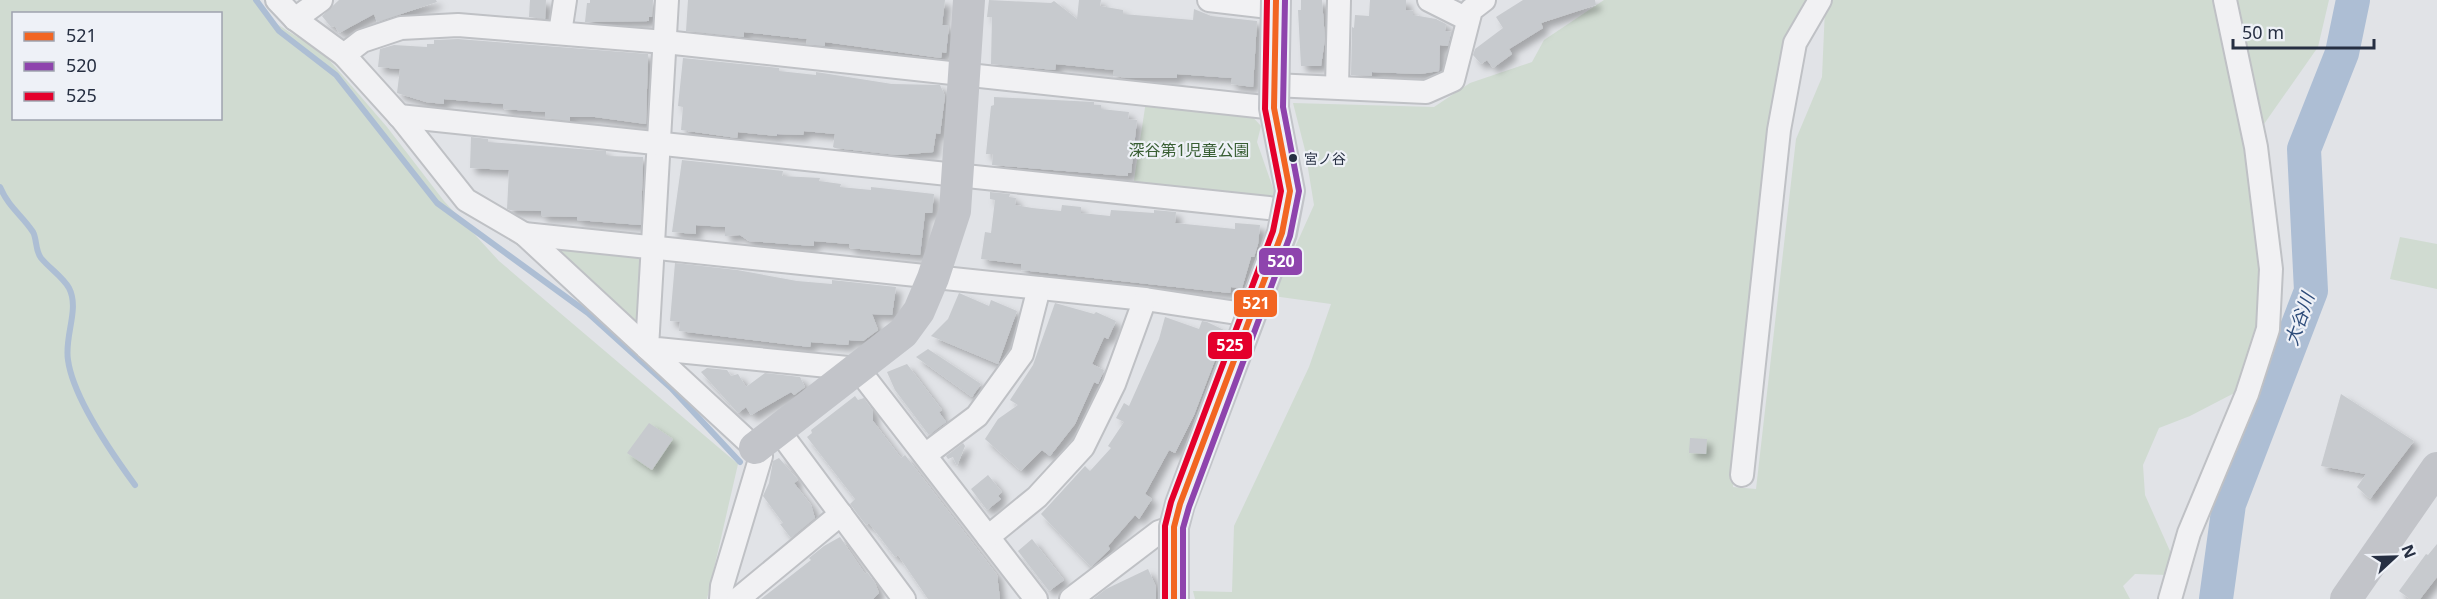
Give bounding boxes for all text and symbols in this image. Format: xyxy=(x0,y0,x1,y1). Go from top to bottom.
legend xyxy=(12,12,222,120)
scale bar xyxy=(2233,12,2374,50)
text: 50 m xyxy=(2242,20,2284,44)
text: 521 xyxy=(66,23,97,47)
text: 520 xyxy=(66,53,97,77)
text: 525 xyxy=(66,83,97,107)
park label: 深谷第1児童公園 xyxy=(1128,139,1250,161)
place label: 宮ノ谷 xyxy=(1304,149,1346,168)
marker: 宮ノ谷 xyxy=(1287,152,1299,164)
line badge: 520 xyxy=(1258,247,1303,276)
text: 520 xyxy=(1267,250,1295,272)
water label: 大谷川 xyxy=(2279,288,2320,348)
line badge: 521 xyxy=(1233,289,1278,318)
text: 521 xyxy=(1242,292,1270,314)
line badge: 525 xyxy=(1207,331,1253,360)
text: 525 xyxy=(1216,334,1244,356)
north arrow xyxy=(2365,527,2425,587)
text: N xyxy=(2396,541,2422,562)

